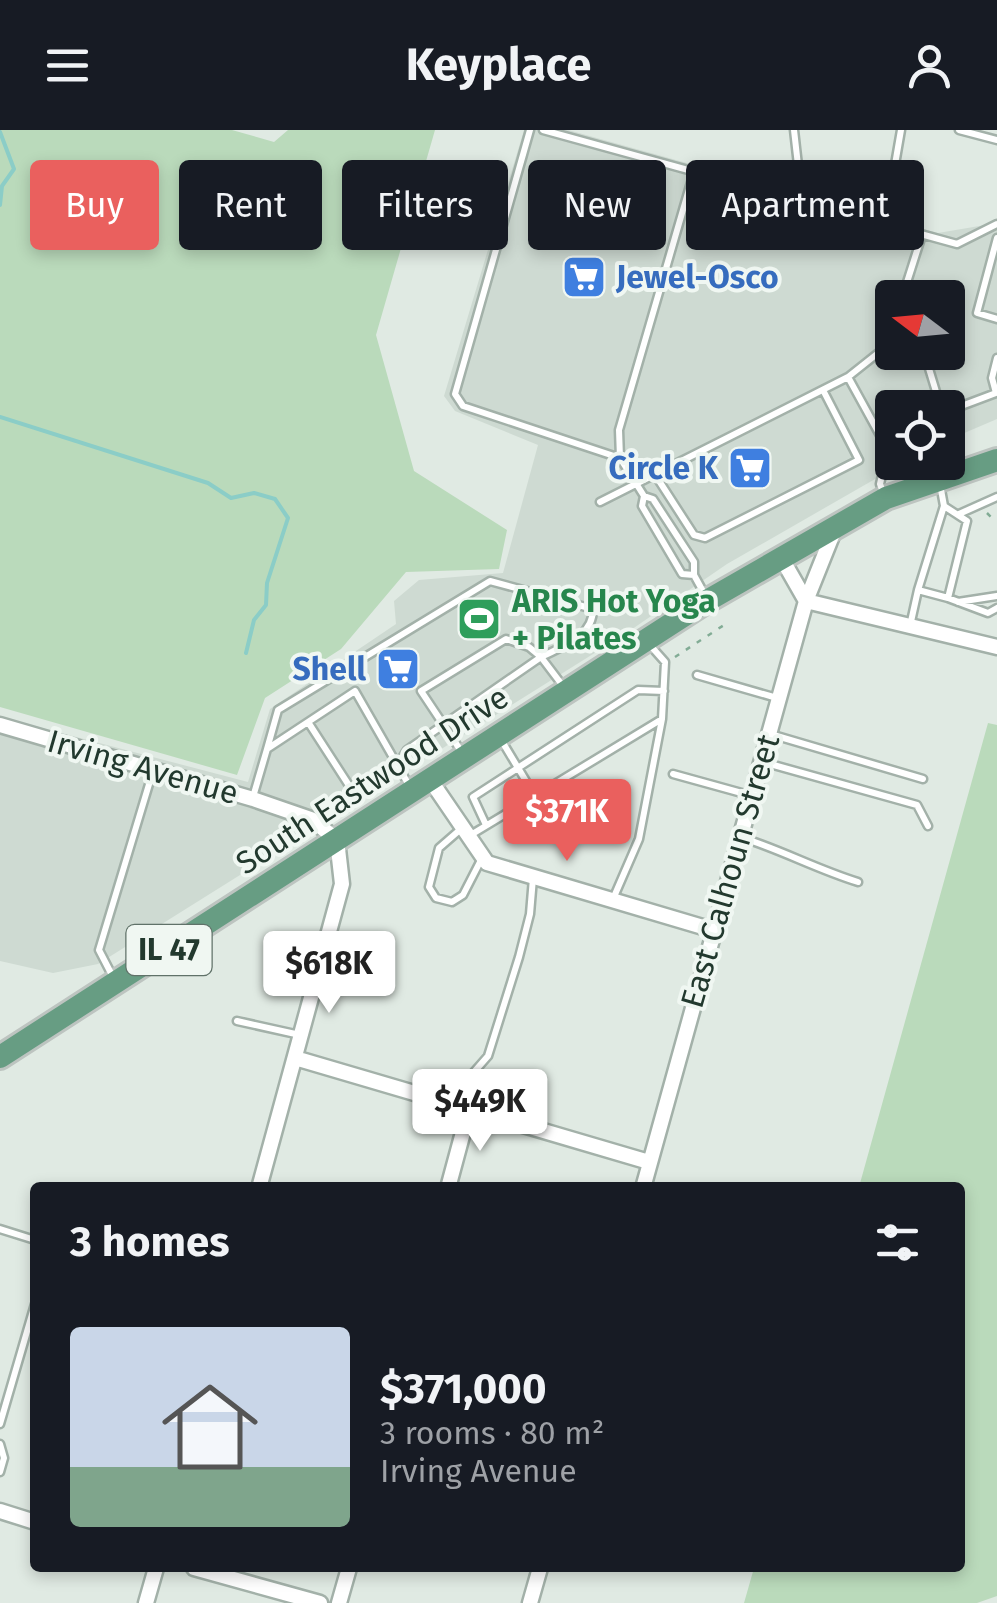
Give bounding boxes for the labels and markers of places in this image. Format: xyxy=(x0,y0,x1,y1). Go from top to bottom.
supermarket icon: Jewel-Osco xyxy=(561,254,607,300)
place label: Jewel-Osco xyxy=(615,258,779,296)
supermarket icon: Circle K xyxy=(727,445,773,491)
place label: Circle K xyxy=(609,449,719,487)
place label: ARIS Hot Yoga + Pilates xyxy=(511,582,716,657)
sports icon: ARIS Hot Yoga + Pilates xyxy=(456,596,502,642)
supermarket icon: Shell xyxy=(375,646,421,692)
place label: Shell xyxy=(293,650,366,688)
pin: $371K xyxy=(497,779,637,864)
pin: $618K xyxy=(259,931,399,1016)
pin: $449K xyxy=(410,1069,550,1154)

